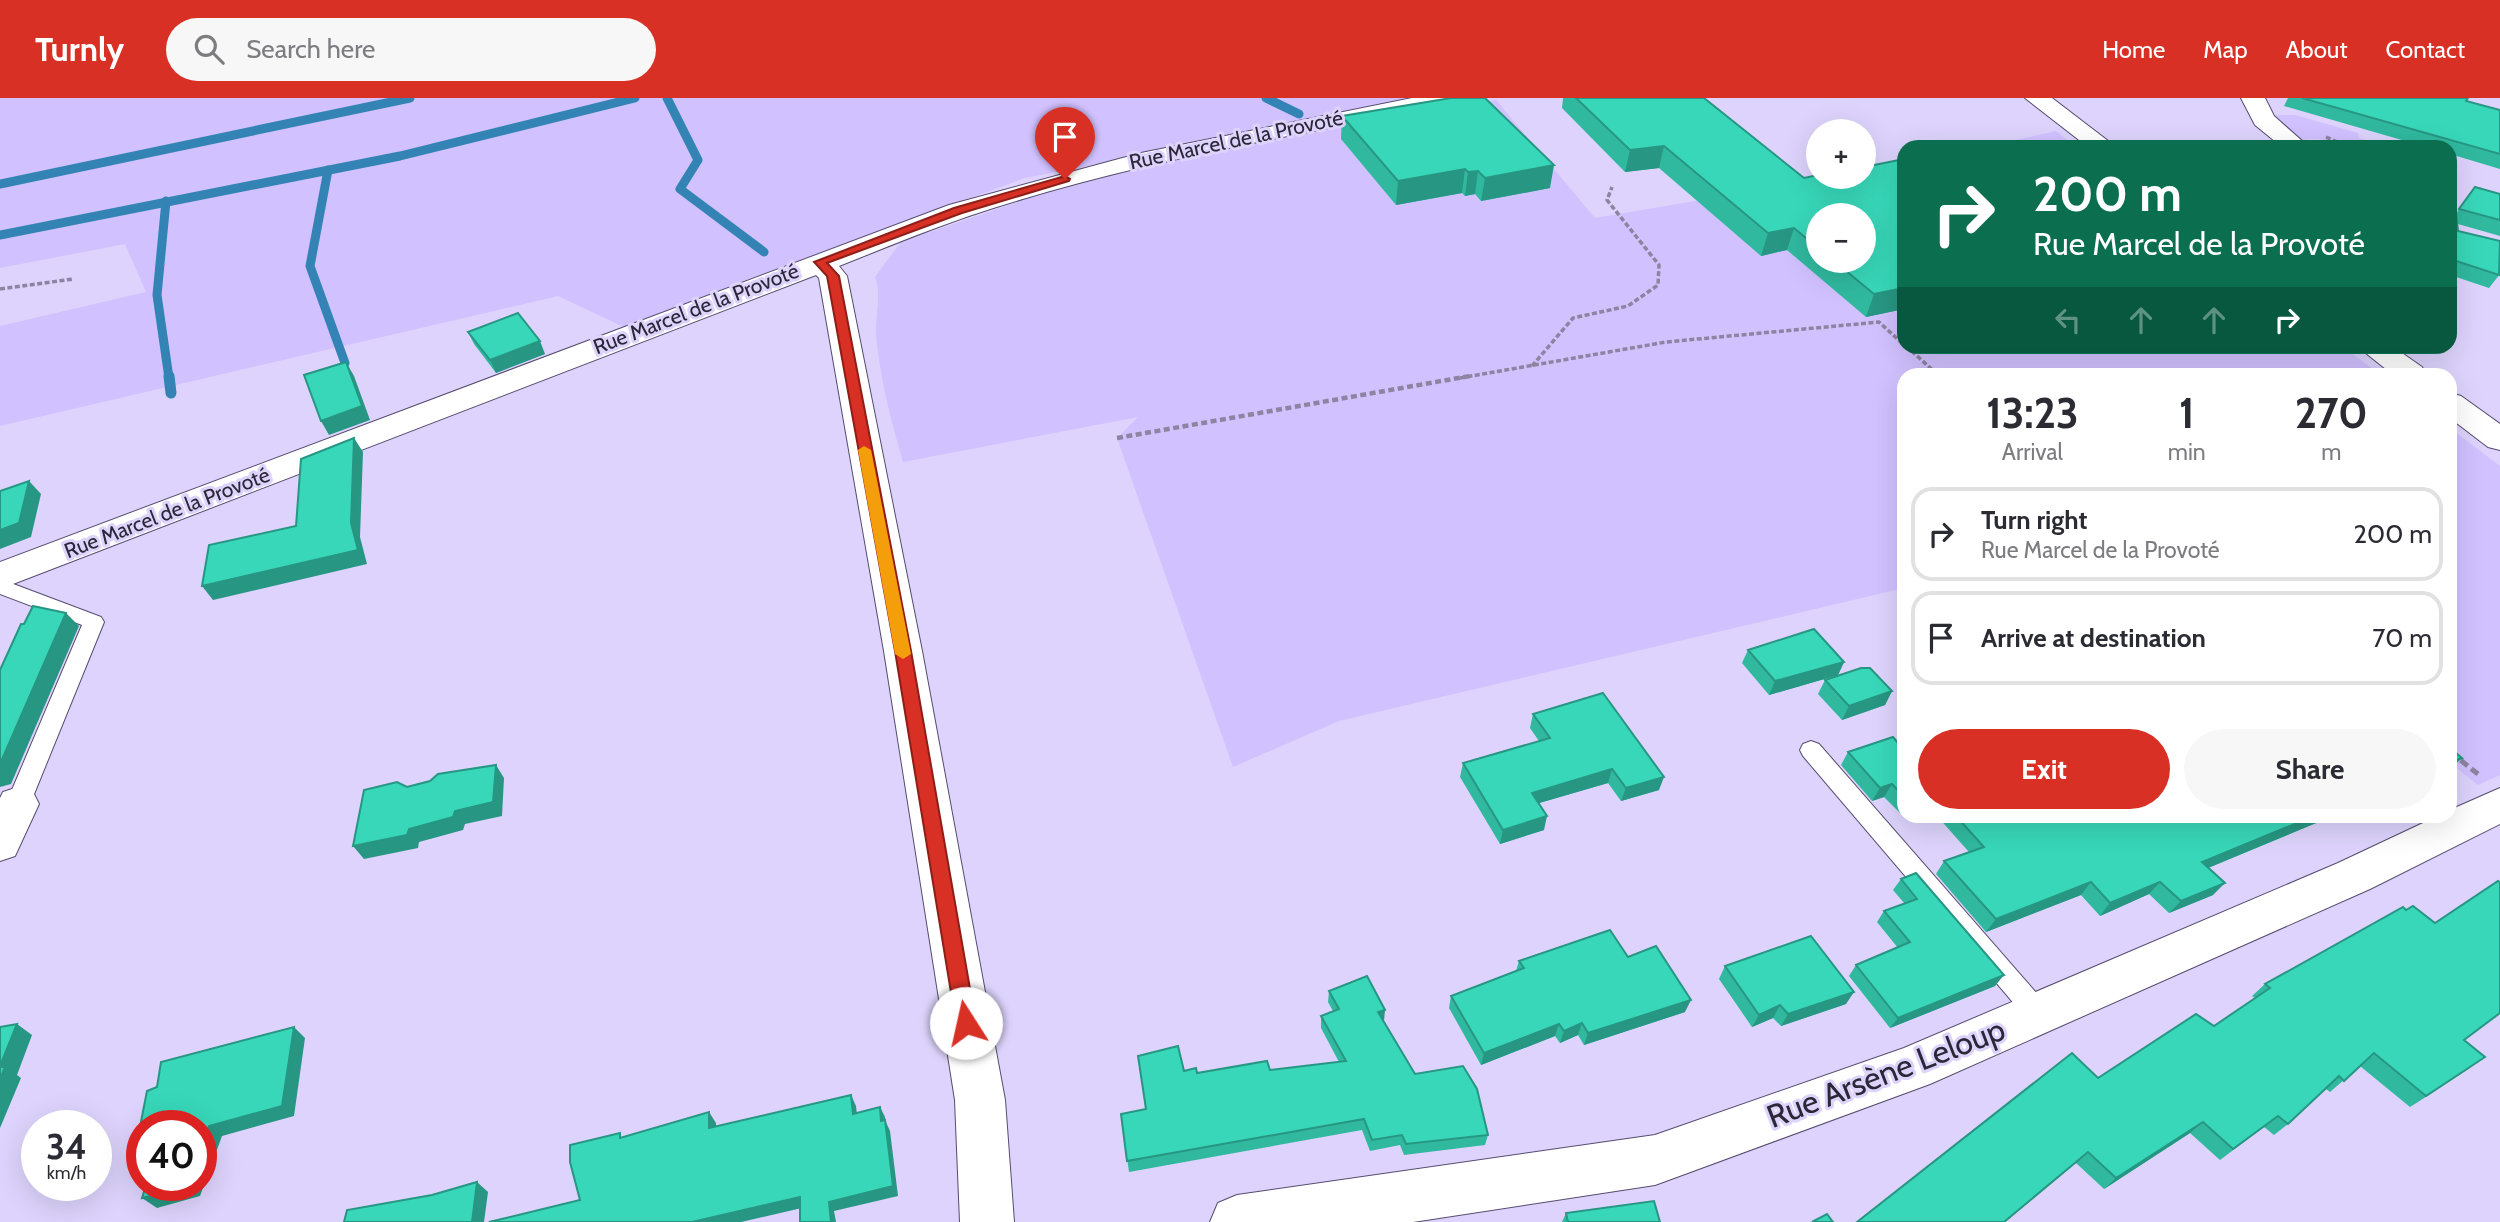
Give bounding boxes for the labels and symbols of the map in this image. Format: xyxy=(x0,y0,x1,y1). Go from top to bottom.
street label: Rue Marcel de la Provoté xyxy=(1127,105,1345,174)
pin xyxy=(1035,107,1095,179)
street label: Rue Marcel de la Provoté xyxy=(590,258,802,359)
street label: Rue Marcel de la Provoté xyxy=(61,462,273,563)
position arrow xyxy=(929,986,1003,1060)
street label: Rue Arsène Leloup xyxy=(1761,1009,2010,1136)
speed limit sign: 40 xyxy=(126,1110,217,1201)

